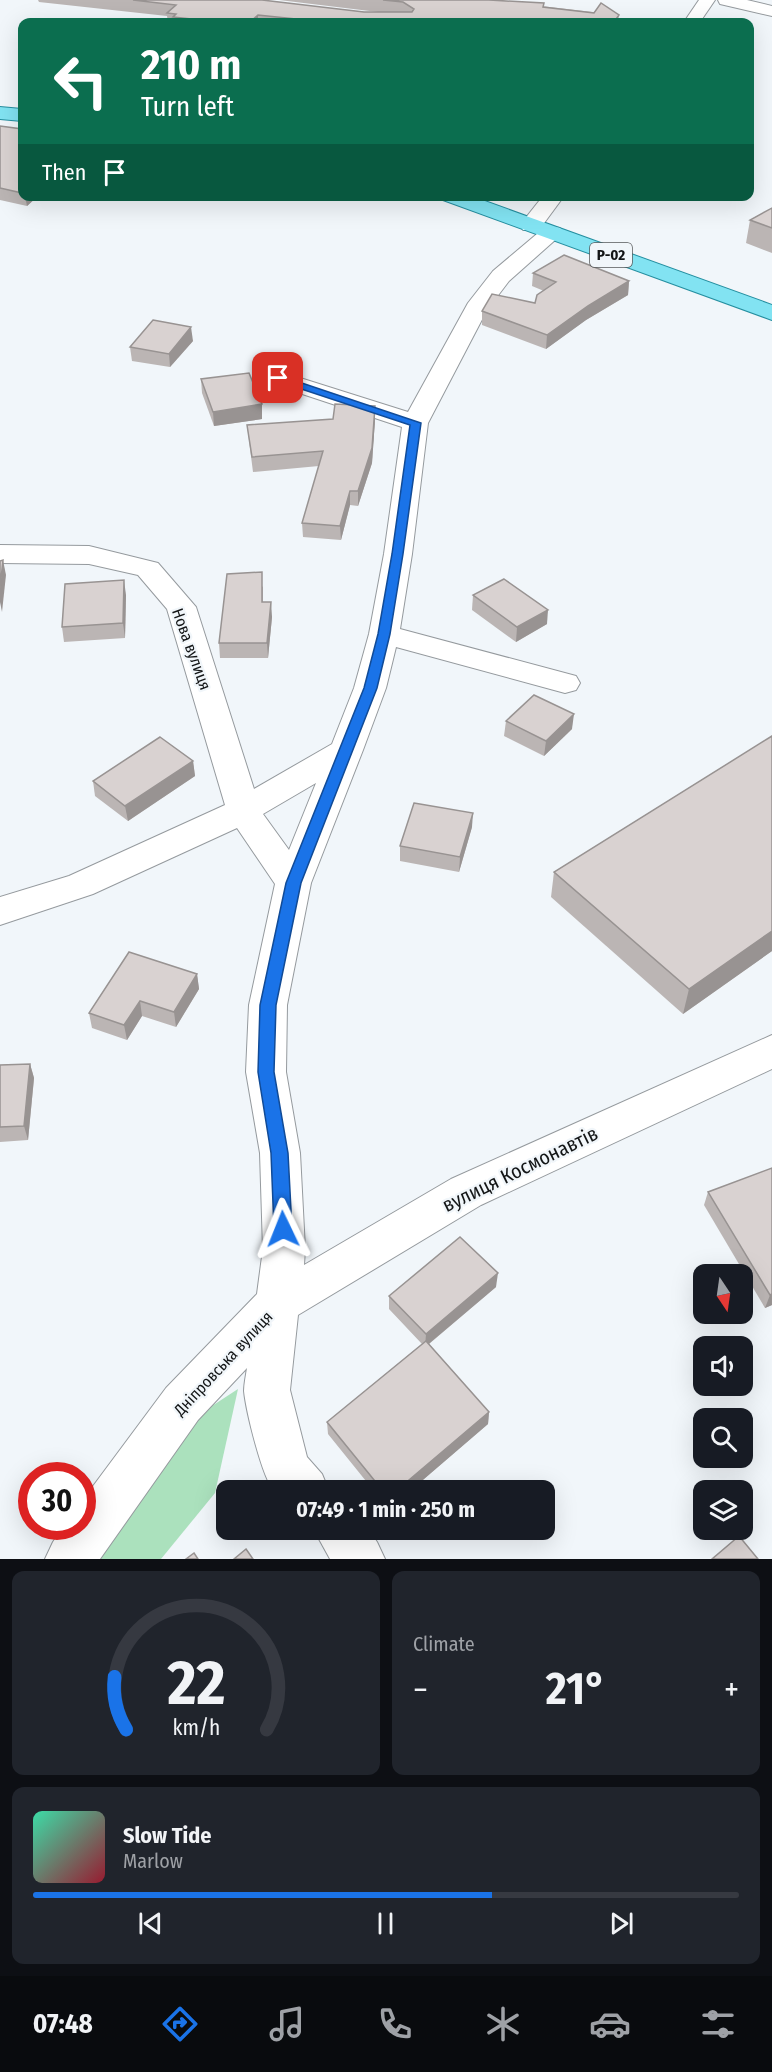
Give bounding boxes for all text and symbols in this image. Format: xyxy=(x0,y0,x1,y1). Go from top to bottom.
text: 210 m xyxy=(141,40,241,90)
icon: left xyxy=(42,42,120,120)
text: Turn left xyxy=(141,91,234,123)
icon: arrive xyxy=(98,156,131,189)
text: Then xyxy=(42,159,86,186)
road number: Р-02 xyxy=(590,243,632,267)
pin xyxy=(252,352,303,403)
icon: arrive xyxy=(261,361,294,394)
street label: Нова вулиця xyxy=(168,606,215,693)
street label: вулиця Космонавтів xyxy=(438,1121,602,1217)
position arrow xyxy=(251,1197,315,1261)
north arrow xyxy=(693,1264,753,1324)
map controls xyxy=(693,1264,753,1540)
street label: Дніпровська вулиця xyxy=(169,1307,277,1420)
button: sound xyxy=(693,1336,753,1396)
button: search xyxy=(693,1408,753,1468)
speed limit sign: 30 xyxy=(18,1462,96,1540)
button: layers xyxy=(693,1480,753,1540)
text: 07:49 · 1 min · 250 m xyxy=(296,1496,475,1523)
text: Climate xyxy=(413,1632,475,1656)
text: 22 xyxy=(166,1646,225,1721)
text: 21° xyxy=(546,1662,606,1716)
text: − xyxy=(413,1670,428,1710)
text: + xyxy=(724,1670,739,1710)
text: km/h xyxy=(172,1715,220,1741)
text: Slow Tide xyxy=(123,1822,211,1849)
text: Marlow xyxy=(123,1849,183,1873)
icon: previous xyxy=(134,1907,167,1940)
icon: pause xyxy=(369,1907,402,1940)
icon: next xyxy=(605,1907,638,1940)
icon: directions xyxy=(159,2003,201,2045)
icon: music xyxy=(266,2003,308,2045)
icon: phone xyxy=(374,2003,416,2045)
icon: climate xyxy=(482,2003,524,2045)
icon: car xyxy=(589,2003,631,2045)
icon: filters xyxy=(697,2003,739,2045)
text: 07:48 xyxy=(33,2008,93,2040)

